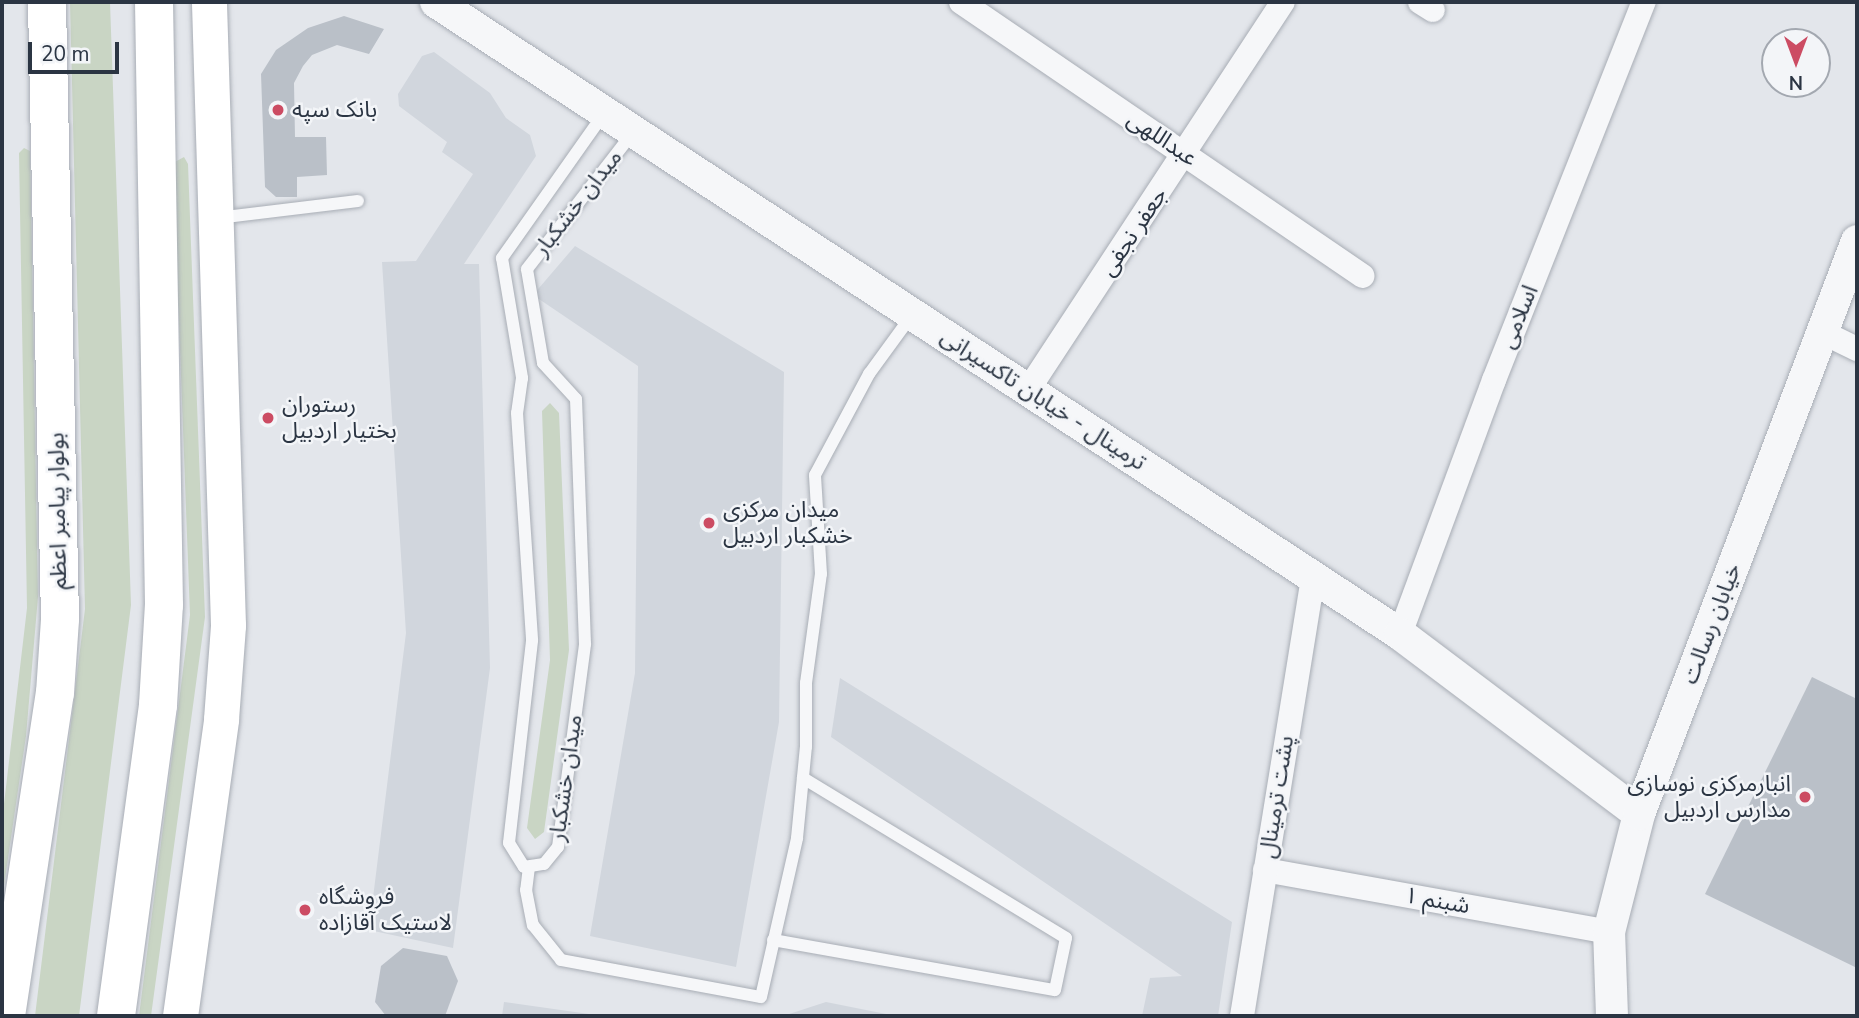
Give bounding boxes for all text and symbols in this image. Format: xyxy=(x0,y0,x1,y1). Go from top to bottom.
scale bar xyxy=(32,28,122,72)
north arrow xyxy=(1761,28,1831,98)
text: 20 m xyxy=(41,40,90,68)
text: N xyxy=(1789,69,1803,95)
place label: بانک سپه xyxy=(292,96,377,124)
marker: بانک سپه xyxy=(270,102,286,118)
street label: عبداللهی xyxy=(1122,106,1202,172)
street label: میدان خشکبار xyxy=(528,144,628,262)
street label: جعفر نجفی xyxy=(1094,182,1174,282)
street label: اسلامی xyxy=(1494,281,1544,353)
street label: ترمینال - خیابان تاکسیرانی xyxy=(935,323,1151,477)
place label: رستوران بختیار اردبیل xyxy=(282,391,397,445)
marker: رستوران بختیار اردبیل xyxy=(260,410,276,426)
street label: بولوار پیامبر اعظم xyxy=(43,432,73,590)
place label: میدان مرکزی خشکبار اردبیل xyxy=(723,496,852,550)
marker: میدان مرکزی خشکبار اردبیل xyxy=(701,515,717,531)
street label: خیابان رسالت xyxy=(1676,560,1748,688)
street label: میدان خشکبار xyxy=(543,713,589,843)
street label: پشت ترمینال xyxy=(1254,734,1300,860)
place label: انبارمرکزی نوسازی مدارس اردبیل xyxy=(1627,770,1791,824)
marker: انبارمرکزی نوسازی مدارس اردبیل xyxy=(1797,789,1813,805)
street label: شبنم ۱ xyxy=(1402,882,1472,920)
place label: فروشگاه لاستیک آقازاده xyxy=(319,883,452,937)
marker: فروشگاه لاستیک آقازاده xyxy=(297,902,313,918)

